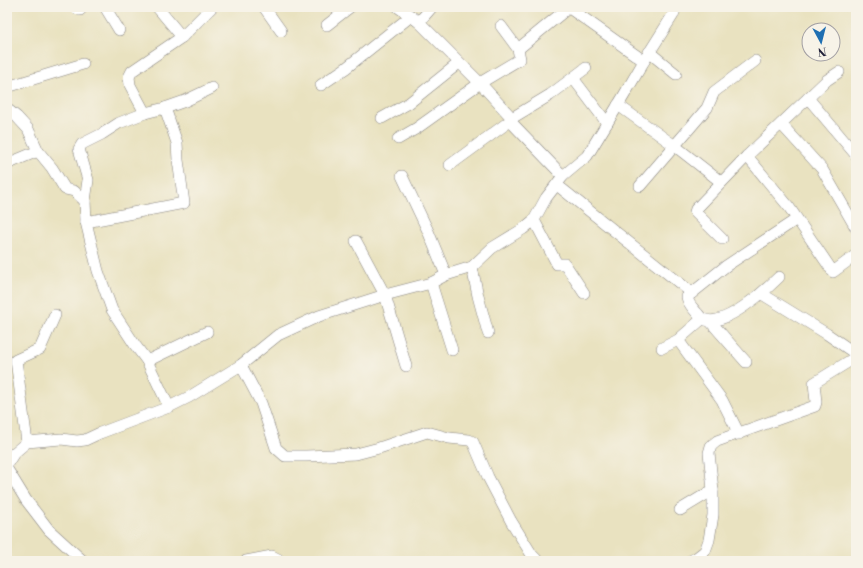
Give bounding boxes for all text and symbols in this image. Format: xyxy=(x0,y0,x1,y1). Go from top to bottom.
north arrow xyxy=(801,22,841,62)
text: N xyxy=(817,43,827,58)

